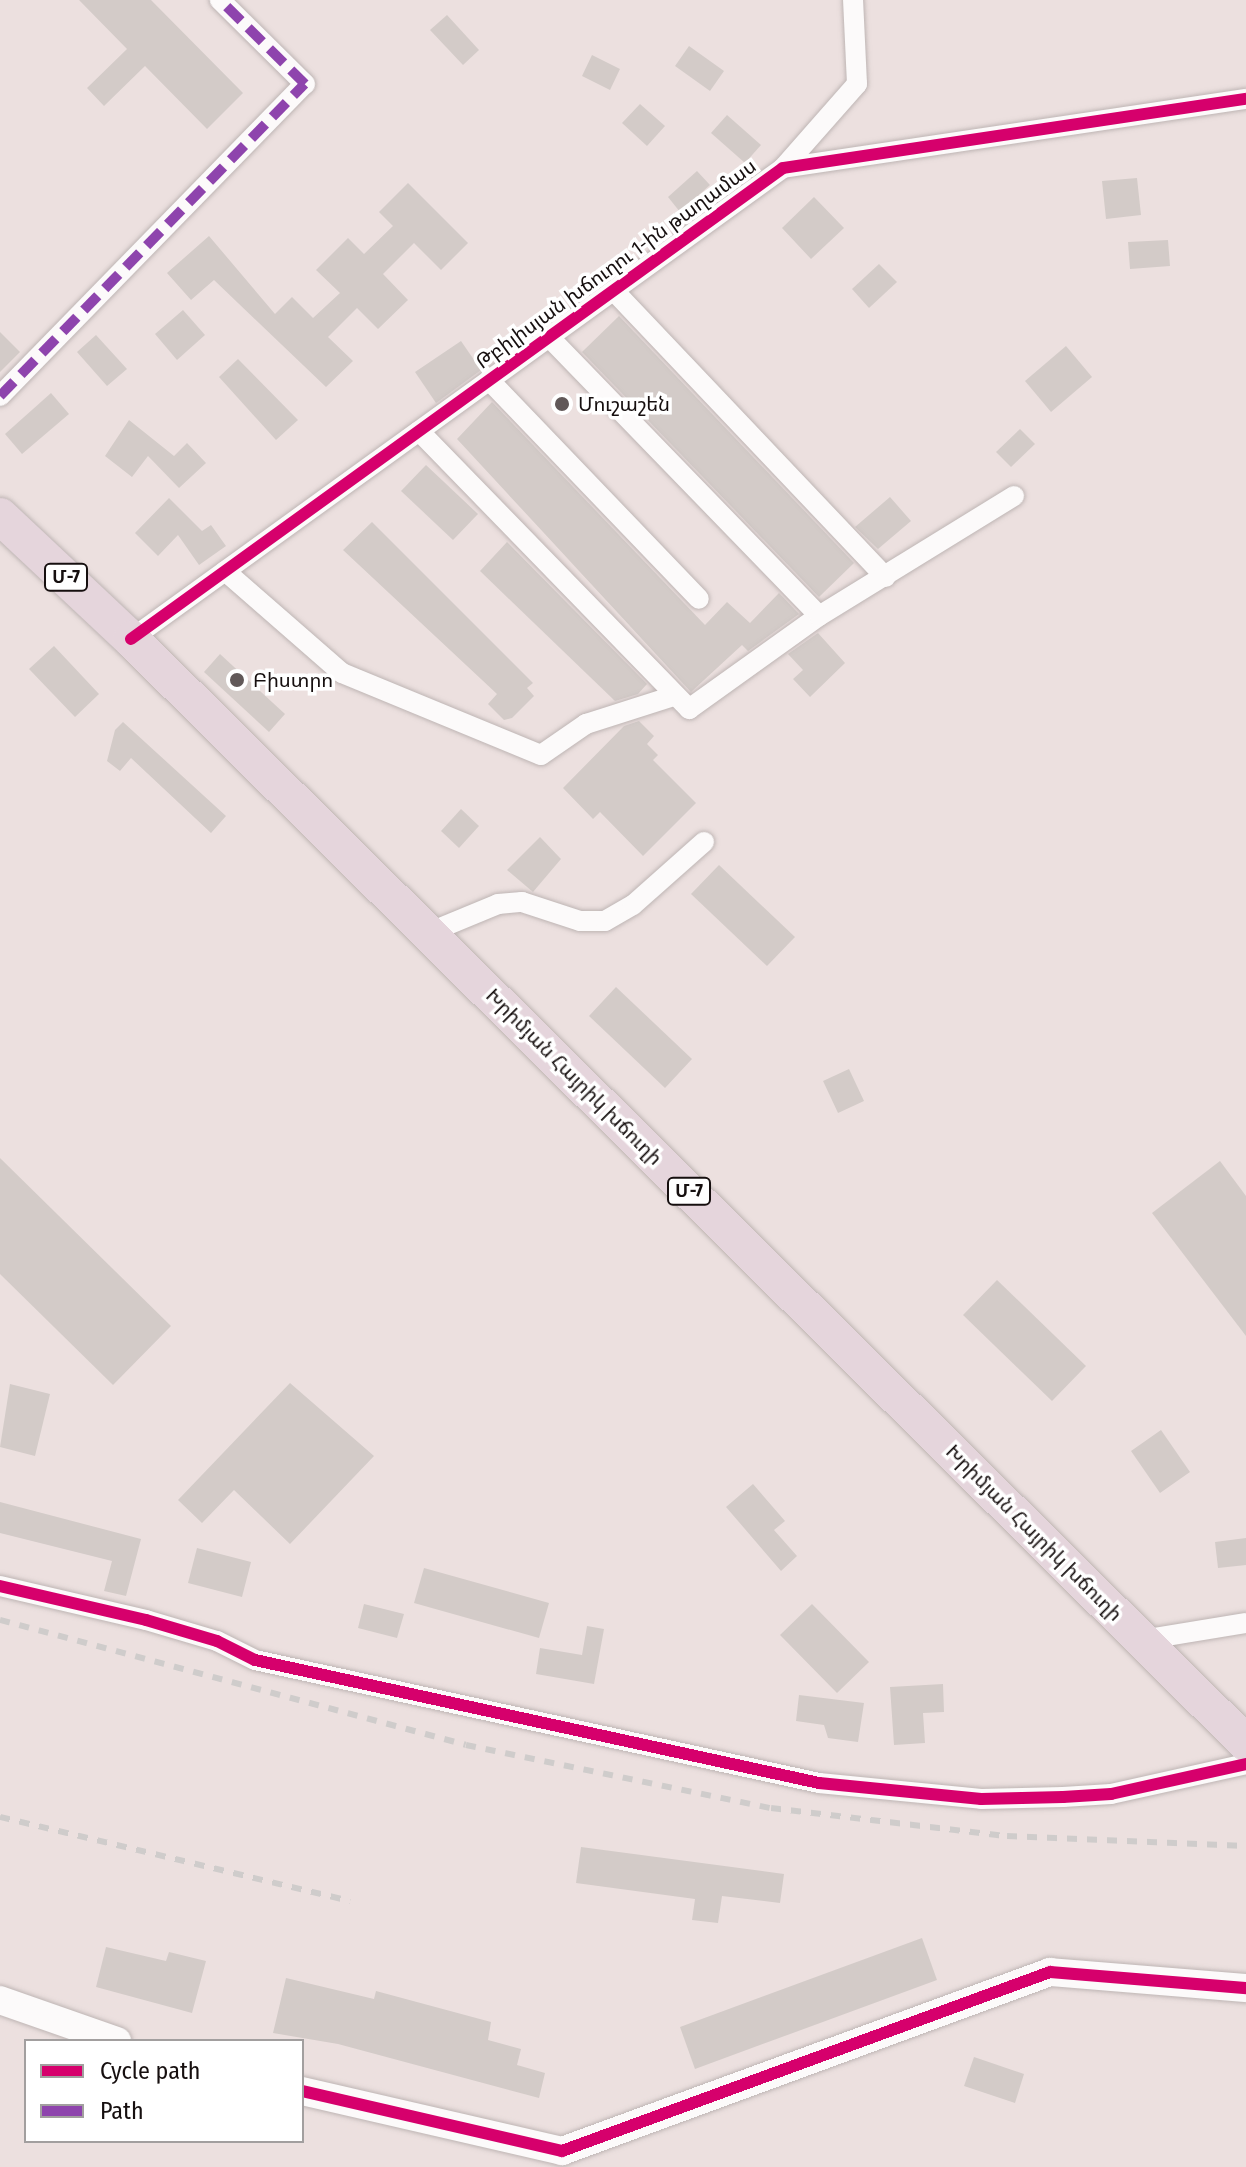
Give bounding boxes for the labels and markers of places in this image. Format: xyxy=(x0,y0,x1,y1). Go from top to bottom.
place label: Մուշաշեն xyxy=(578,392,670,416)
marker: Մուշաշեն xyxy=(553,395,571,413)
place label: Բիստրո xyxy=(253,668,333,692)
marker: Բիստրո xyxy=(228,671,246,689)

